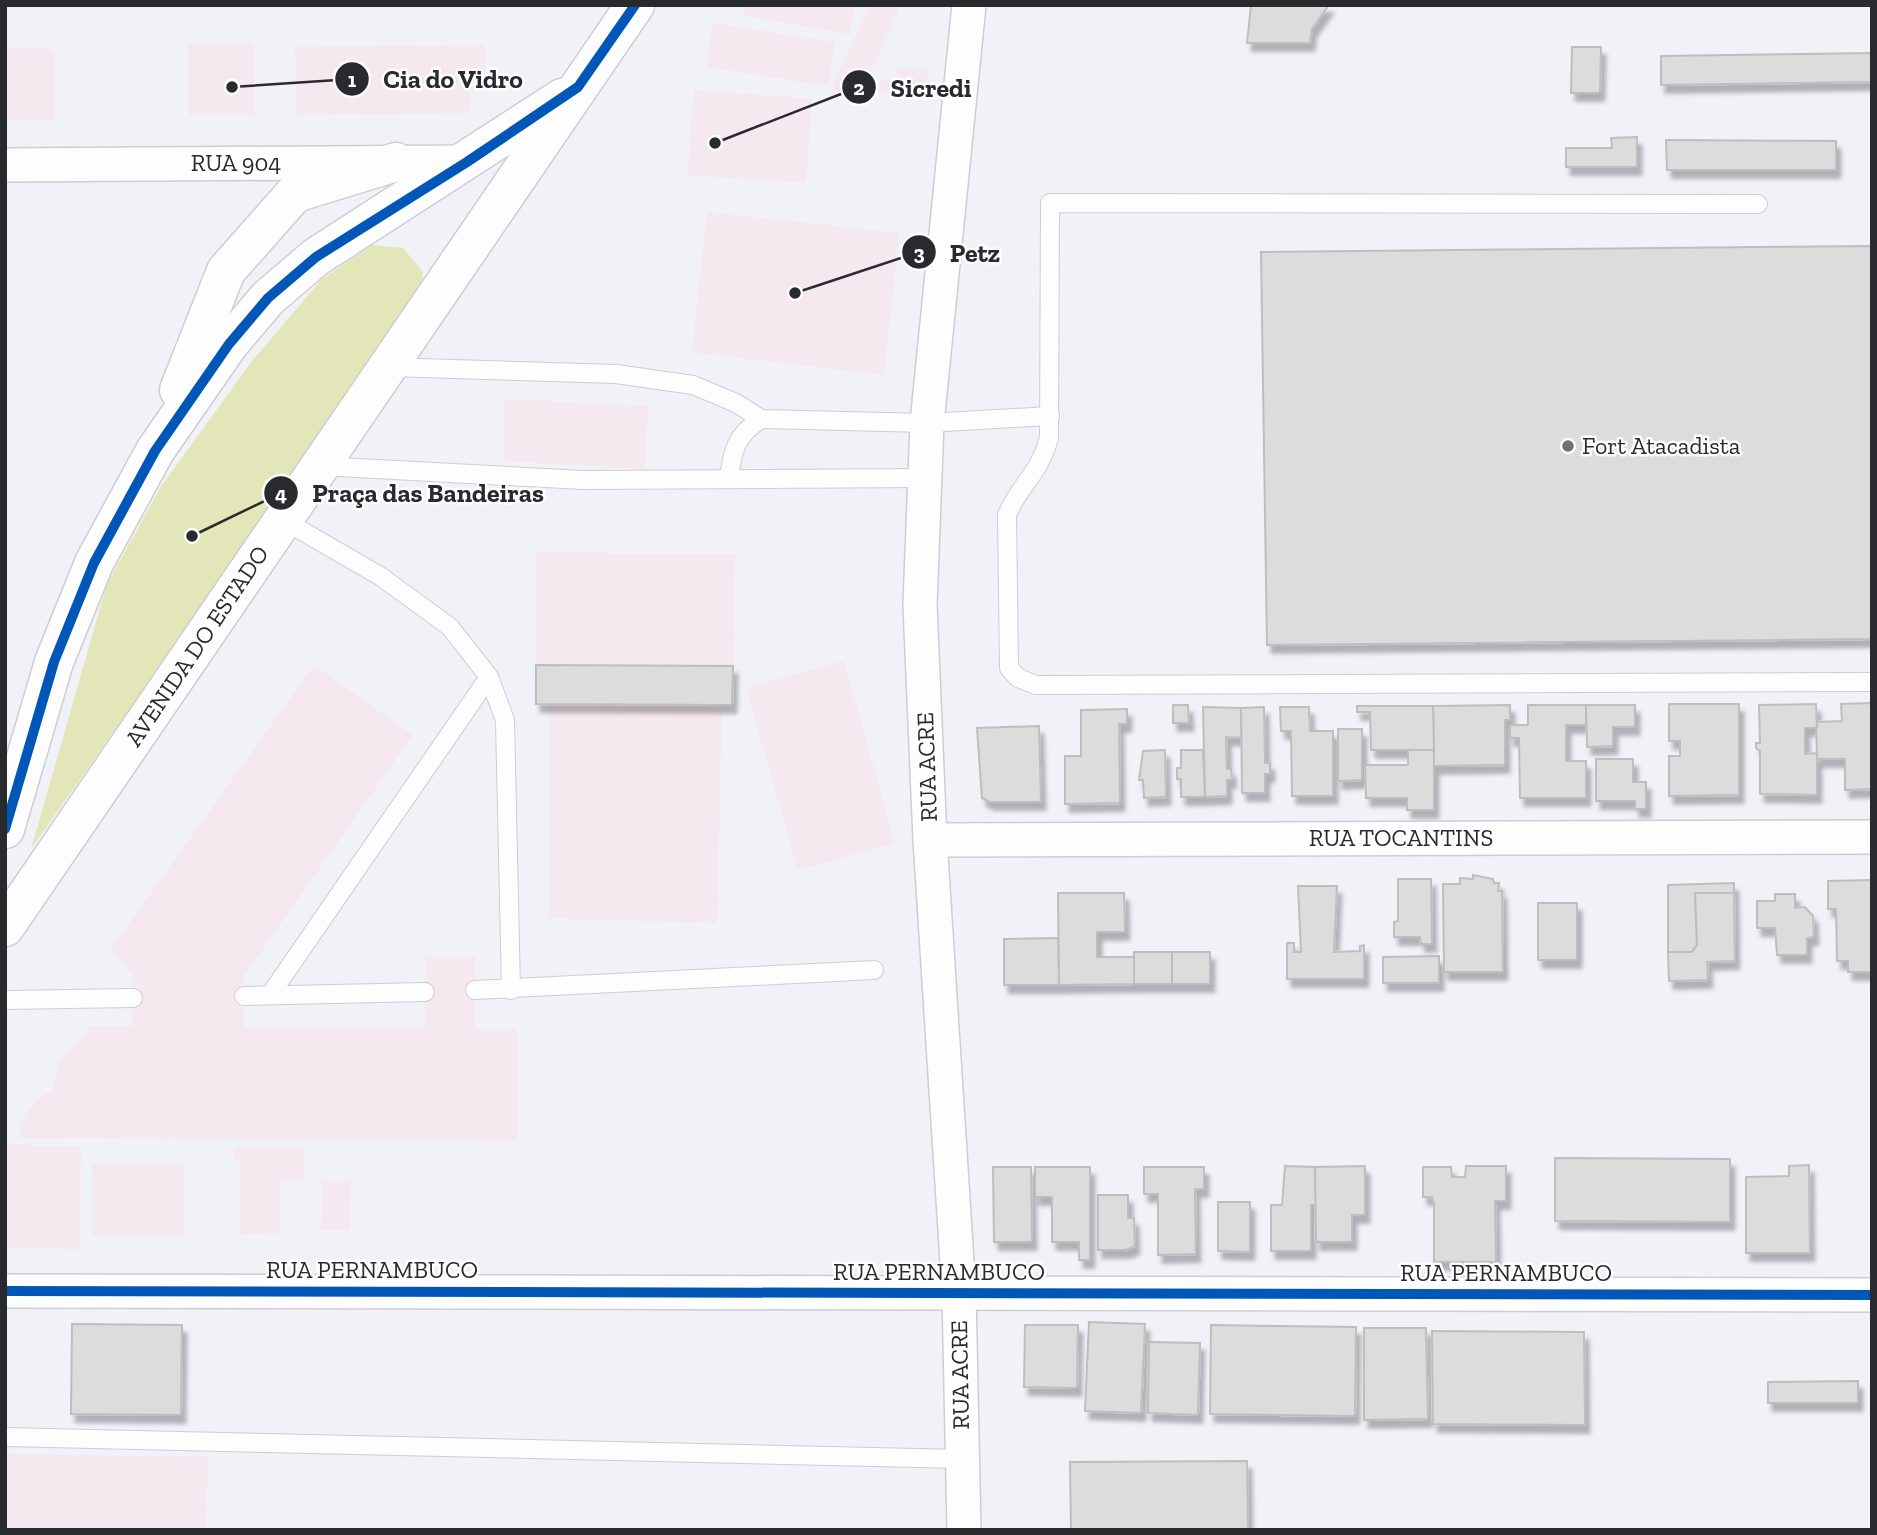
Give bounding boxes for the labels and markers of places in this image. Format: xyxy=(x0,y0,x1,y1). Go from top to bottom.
callout: Cia do Vidro xyxy=(334,56,538,103)
callout: Sicredi xyxy=(841,64,985,111)
callout: Petz xyxy=(901,229,1015,276)
place label: Fort Atacadista xyxy=(1582,431,1741,460)
marker: Fort Atacadista xyxy=(1560,438,1576,454)
callout: Praça das Bandeiras xyxy=(263,470,558,517)

